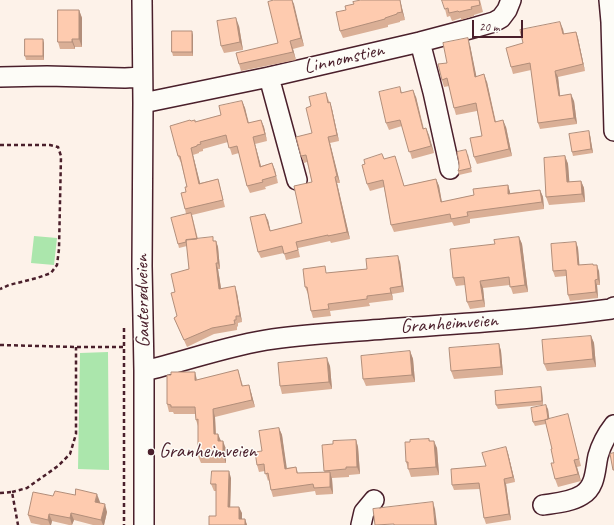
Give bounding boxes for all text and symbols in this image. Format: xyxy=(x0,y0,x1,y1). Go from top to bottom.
scale bar xyxy=(474,12,525,38)
text: 20 m xyxy=(479,19,499,35)
street label: Linnomstien xyxy=(302,38,386,80)
street label: Gauterødveien xyxy=(130,254,156,348)
street label: Granheimveien xyxy=(400,309,498,339)
place label: Granheimveien xyxy=(159,440,256,464)
marker: Granheimveien xyxy=(146,447,156,457)

